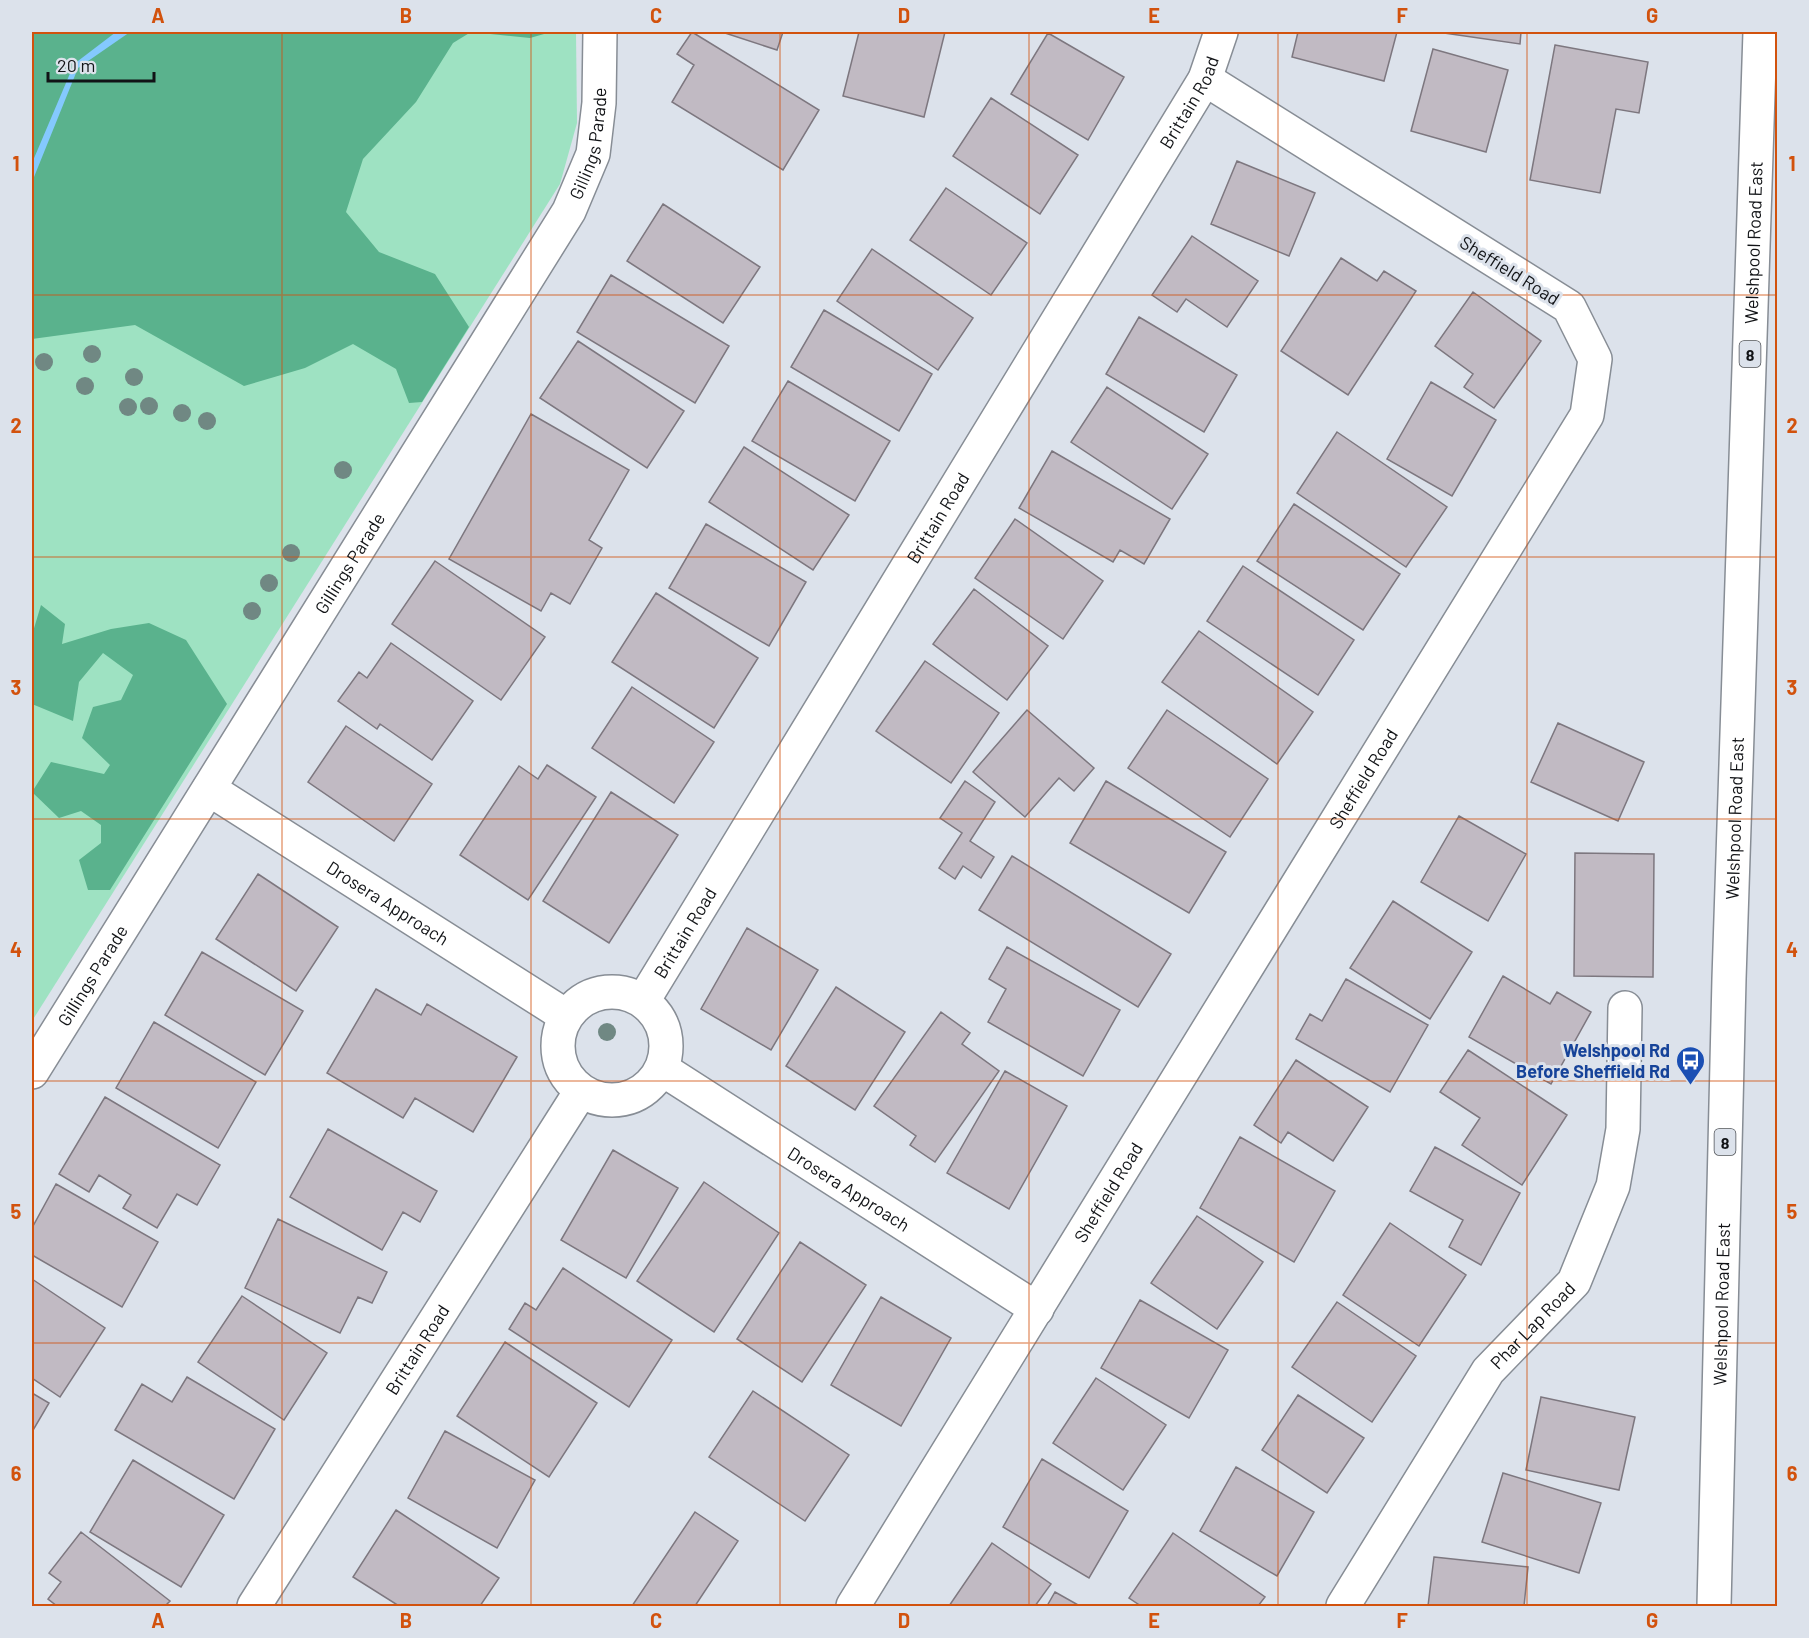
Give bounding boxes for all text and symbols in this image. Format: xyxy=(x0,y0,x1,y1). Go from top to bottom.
text: A xyxy=(151,3,165,27)
text: B xyxy=(400,3,412,27)
text: C xyxy=(650,3,662,27)
text: D xyxy=(898,3,910,27)
text: E xyxy=(1148,3,1160,27)
text: F xyxy=(1396,3,1408,27)
text: G xyxy=(1646,3,1658,27)
scale bar xyxy=(48,45,154,83)
street label: Brittain Road xyxy=(1154,53,1223,152)
text: 20 m xyxy=(57,54,95,76)
street label: Gillings Parade xyxy=(564,87,610,203)
text: 1 xyxy=(12,151,20,175)
text: 1 xyxy=(1788,151,1796,175)
street label: Welshpool Road East xyxy=(1739,161,1767,324)
street label: Sheffield Road xyxy=(1456,231,1564,309)
road number: 8 xyxy=(1740,341,1760,367)
text: 2 xyxy=(10,413,22,437)
text: 2 xyxy=(1786,413,1798,437)
street label: Brittain Road xyxy=(902,468,974,567)
street label: Gillings Parade xyxy=(310,508,389,618)
text: 3 xyxy=(11,675,21,699)
text: 3 xyxy=(1787,675,1797,699)
street label: Sheffield Road xyxy=(1324,724,1402,833)
street label: Welshpool Road East xyxy=(1721,736,1748,900)
street label: Drosera Approach xyxy=(323,856,453,950)
street label: Brittain Road xyxy=(649,883,721,982)
street label: Gillings Parade xyxy=(53,921,132,1030)
text: 4 xyxy=(10,937,22,961)
text: 4 xyxy=(1786,937,1798,961)
place label: Welshpool Rd Before Sheffield Rd xyxy=(1516,1039,1670,1082)
bus stop icon: Welshpool Rd Before Sheffield Rd xyxy=(1675,1044,1707,1086)
road number: 8 xyxy=(1714,1129,1736,1155)
street label: Sheffield Road xyxy=(1069,1138,1147,1246)
street label: Drosera Approach xyxy=(784,1142,914,1236)
text: 5 xyxy=(11,1199,22,1223)
text: 5 xyxy=(1787,1199,1798,1223)
street label: Welshpool Road East xyxy=(1708,1222,1734,1386)
street label: Phar Lap Road xyxy=(1485,1277,1579,1373)
street label: Brittain Road xyxy=(380,1300,454,1399)
text: 6 xyxy=(11,1461,22,1485)
text: 6 xyxy=(1787,1461,1798,1485)
text: A xyxy=(151,1608,165,1632)
text: B xyxy=(400,1608,412,1632)
text: C xyxy=(650,1608,662,1632)
text: D xyxy=(898,1608,910,1632)
text: E xyxy=(1148,1608,1160,1632)
text: F xyxy=(1396,1608,1408,1632)
text: G xyxy=(1646,1608,1658,1632)

